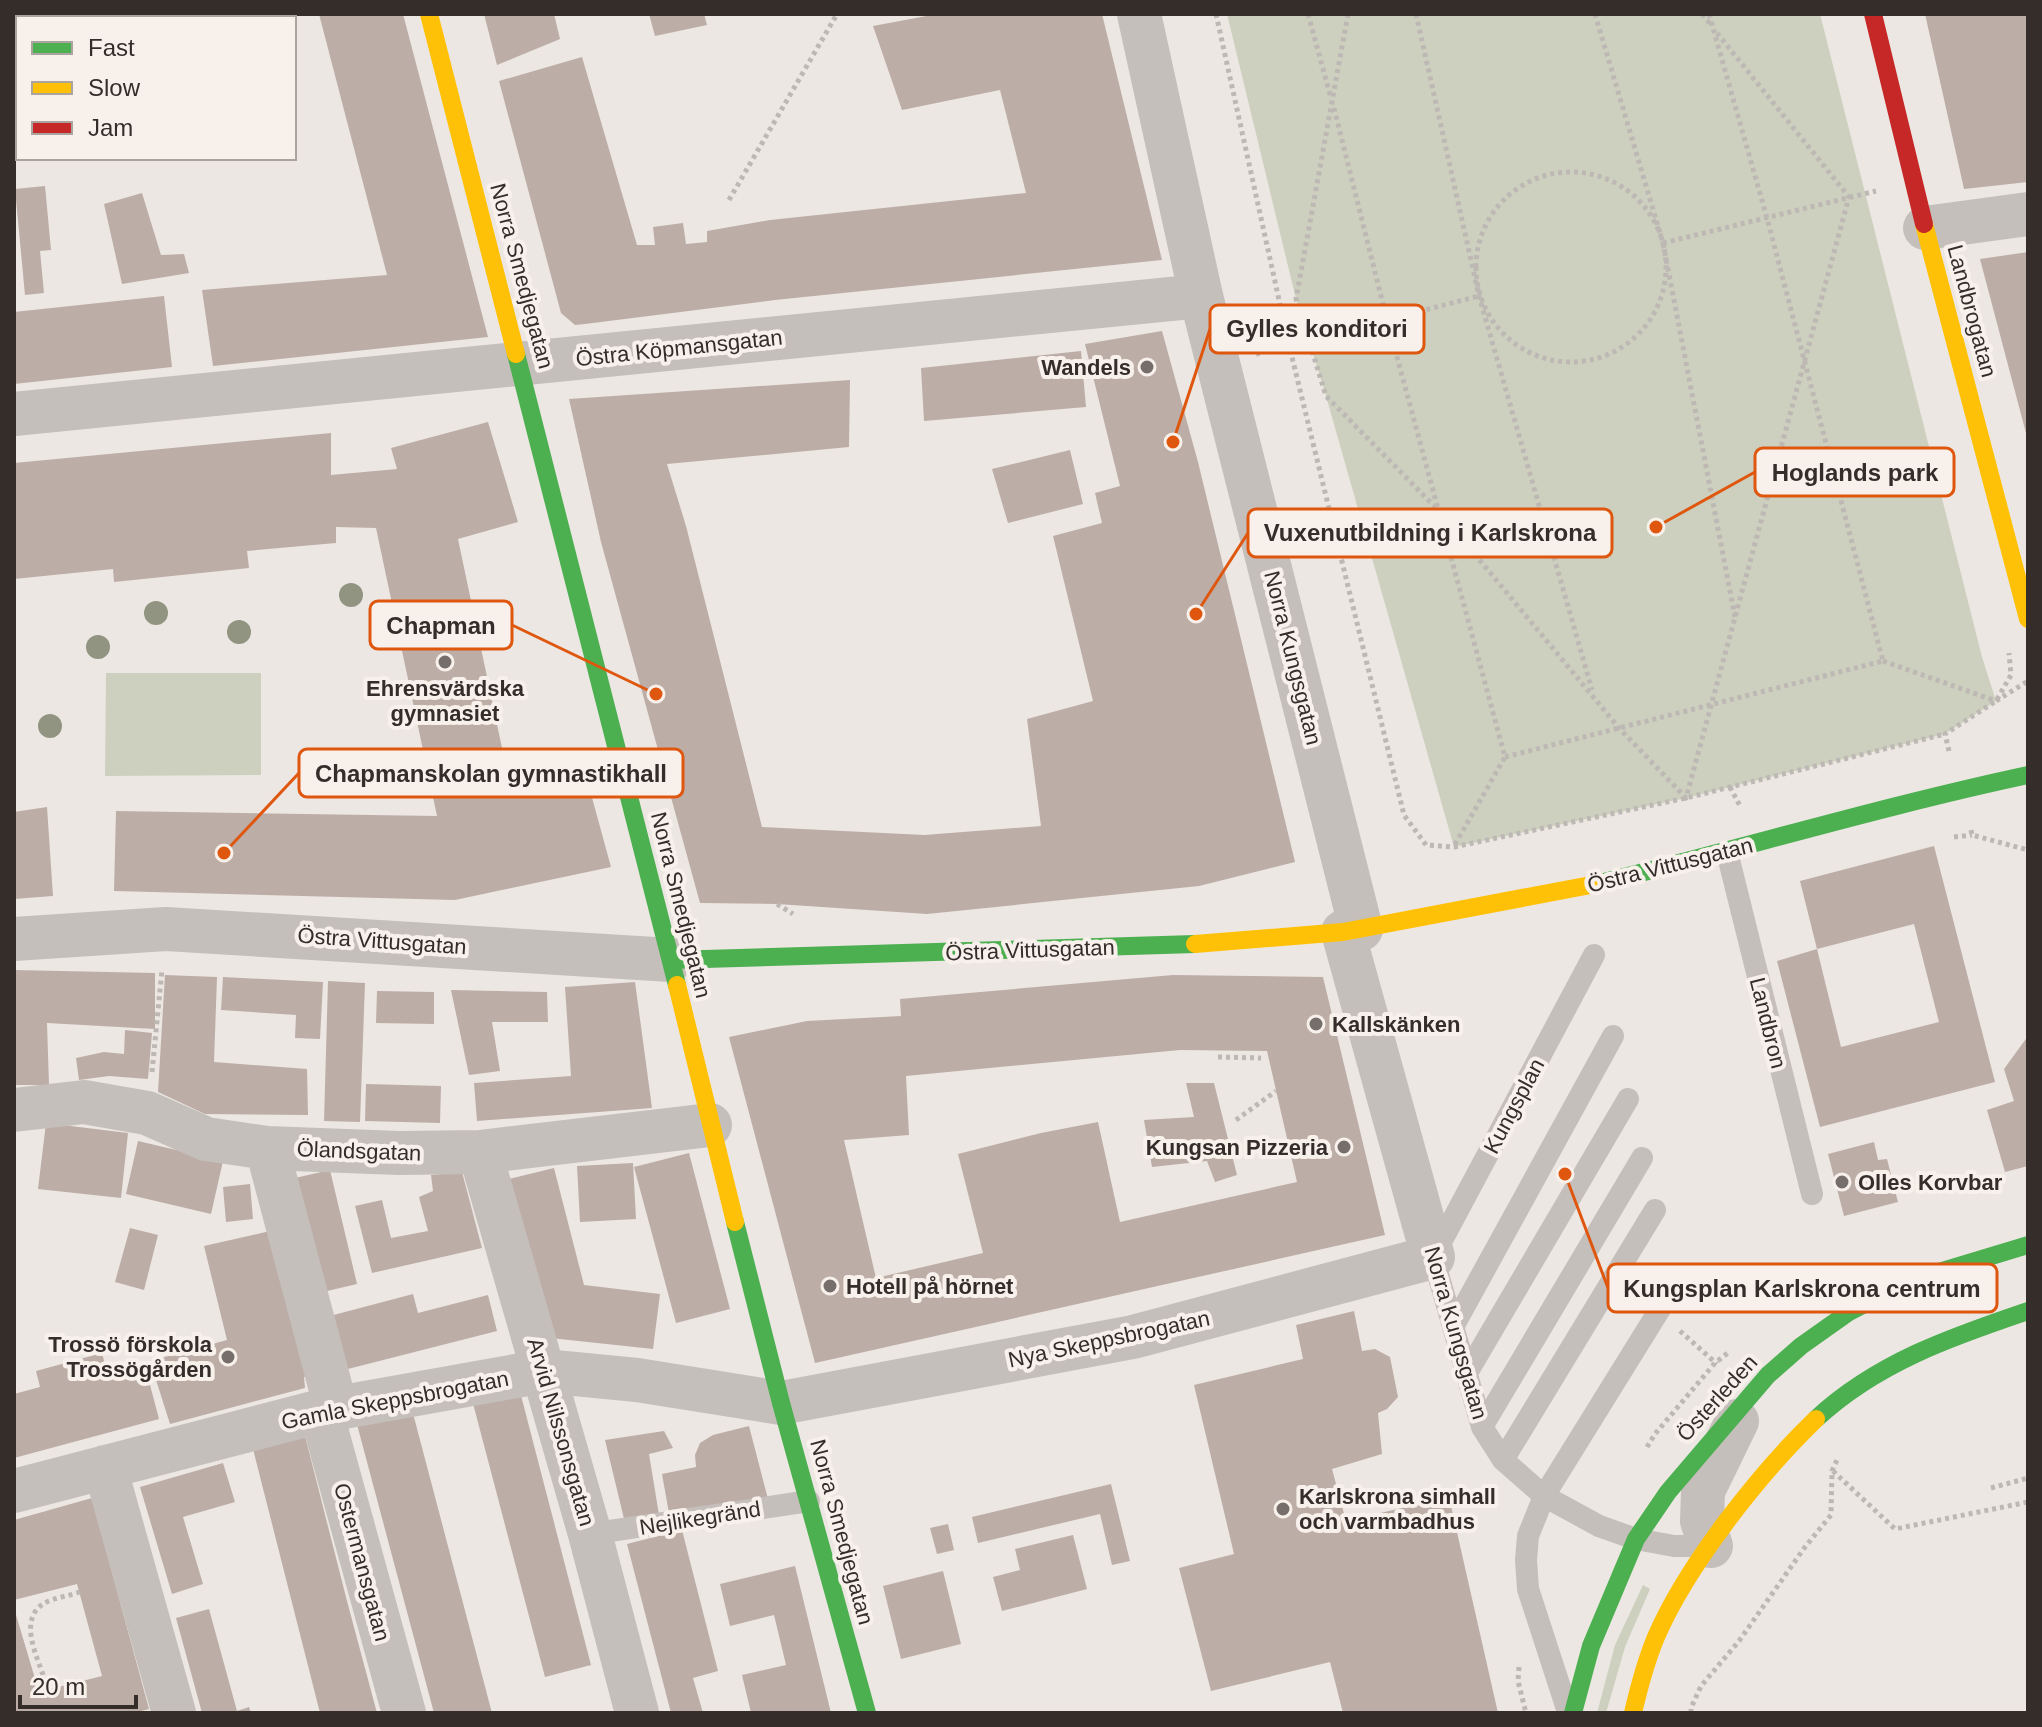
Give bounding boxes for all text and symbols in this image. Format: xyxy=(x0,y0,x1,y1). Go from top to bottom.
legend xyxy=(16,16,296,160)
text: Fast xyxy=(88,34,135,61)
text: Slow xyxy=(88,74,141,101)
text: Jam xyxy=(88,114,133,141)
street label: Norra Smedjegatan xyxy=(485,181,559,371)
street label: Landbrogatan xyxy=(1942,242,2002,380)
callout: Gylles konditori xyxy=(1210,305,1424,353)
text: Gylles konditori xyxy=(1226,315,1408,342)
street label: Östra Köpmansgatan xyxy=(574,325,784,371)
place label: Wandels xyxy=(1041,355,1131,380)
marker: Wandels xyxy=(1138,358,1156,376)
callout: Hoglands park xyxy=(1755,448,1954,496)
text: Hoglands park xyxy=(1772,459,1939,486)
callout: Vuxenutbildning i Karlskrona xyxy=(1248,509,1612,557)
text: Vuxenutbildning i Karlskrona xyxy=(1264,519,1597,546)
street label: Norra Kungsgatan xyxy=(1259,568,1327,748)
callout: Chapman xyxy=(370,601,512,649)
text: Chapman xyxy=(386,612,496,639)
marker: Ehrensvärdska gymnasiet xyxy=(436,653,454,671)
place label: Ehrensvärdska gymnasiet xyxy=(366,676,525,726)
callout: Chapmanskolan gymnastikhall xyxy=(299,749,683,797)
text: Chapmanskolan gymnastikhall xyxy=(315,760,667,787)
street label: Norra Smedjegatan xyxy=(646,809,716,1001)
street label: Östra Vittusgatan xyxy=(1585,832,1755,898)
street label: Östra Vittusgatan xyxy=(297,923,467,959)
street label: Östra Vittusgatan xyxy=(945,935,1115,965)
street label: Landbron xyxy=(1745,975,1791,1071)
place label: Kallskänken xyxy=(1332,1012,1460,1037)
marker: Kallskänken xyxy=(1307,1015,1325,1033)
street label: Kungsplan xyxy=(1479,1054,1549,1158)
place label: Kungsan Pizzeria xyxy=(1146,1135,1329,1160)
street label: Ölandsgatan xyxy=(296,1136,422,1166)
marker: Kungsan Pizzeria xyxy=(1335,1138,1353,1156)
place label: Olles Korvbar xyxy=(1858,1170,2003,1195)
marker: Olles Korvbar xyxy=(1833,1173,1851,1191)
street label: Norra Kungsgatan xyxy=(1419,1244,1493,1422)
callout: Kungsplan Karlskrona centrum xyxy=(1608,1264,1997,1312)
place label: Hotell på hörnet xyxy=(846,1274,1014,1299)
text: Kungsplan Karlskrona centrum xyxy=(1623,1275,1981,1302)
marker: Hotell på hörnet xyxy=(821,1277,839,1295)
street label: Nya Skeppsbrogatan xyxy=(1006,1305,1212,1373)
place label: Trossö förskola Trossögården xyxy=(48,1332,213,1382)
street label: Arvid Nilssonsgatan xyxy=(522,1335,600,1529)
marker: Trossö förskola Trossögården xyxy=(219,1348,237,1366)
street label: Österleden xyxy=(1672,1350,1762,1446)
street label: Gamla Skeppsbrogatan xyxy=(279,1366,511,1434)
street label: Norra Smedjegatan xyxy=(805,1437,879,1627)
street label: Ostermansgatan xyxy=(329,1480,395,1644)
place label: Karlskrona simhall och varmbadhus xyxy=(1299,1484,1496,1534)
street label: Nejlikegränd xyxy=(638,1496,762,1540)
marker: Karlskrona simhall och varmbadhus xyxy=(1274,1500,1292,1518)
scale bar xyxy=(20,1659,136,1709)
text: 20 m xyxy=(32,1673,85,1700)

